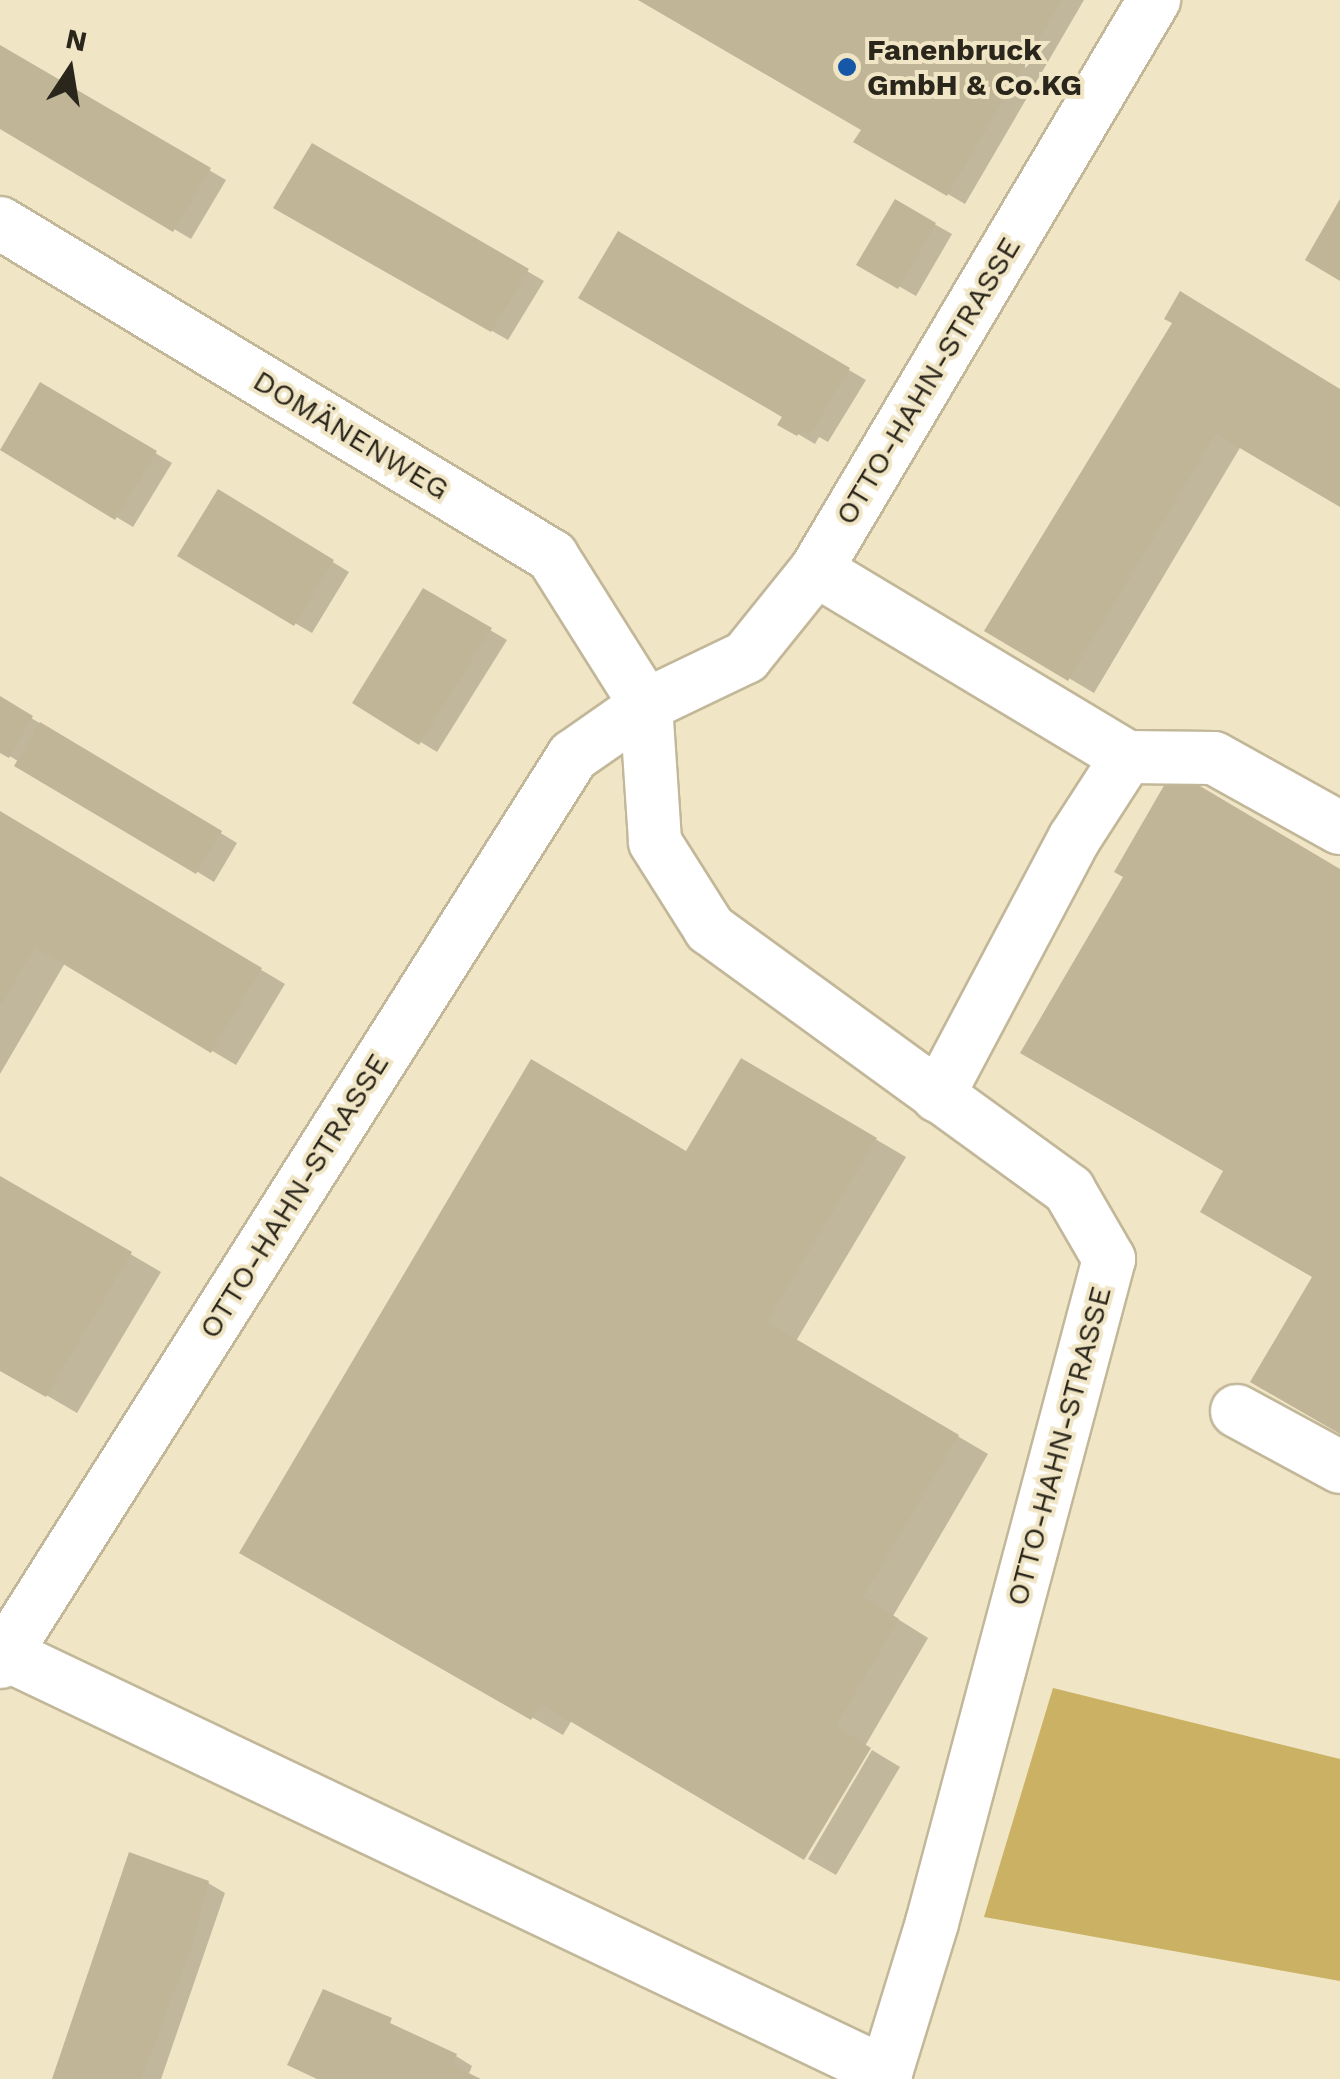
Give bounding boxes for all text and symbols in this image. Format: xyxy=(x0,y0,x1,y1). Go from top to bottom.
north arrow xyxy=(20,20,120,120)
text: N xyxy=(63,22,90,58)
place label: Fanenbruck GmbH & Co.KG xyxy=(867,32,1082,102)
marker: Fanenbruck GmbH & Co.KG xyxy=(836,56,858,78)
street label: OTTO-HAHN-STRASSE xyxy=(828,231,1028,531)
street label: DOMÄNENWEG xyxy=(247,362,455,508)
street label: OTTO-HAHN-STRASSE xyxy=(192,1047,396,1345)
street label: OTTO-HAHN-STRASSE xyxy=(999,1282,1119,1610)

